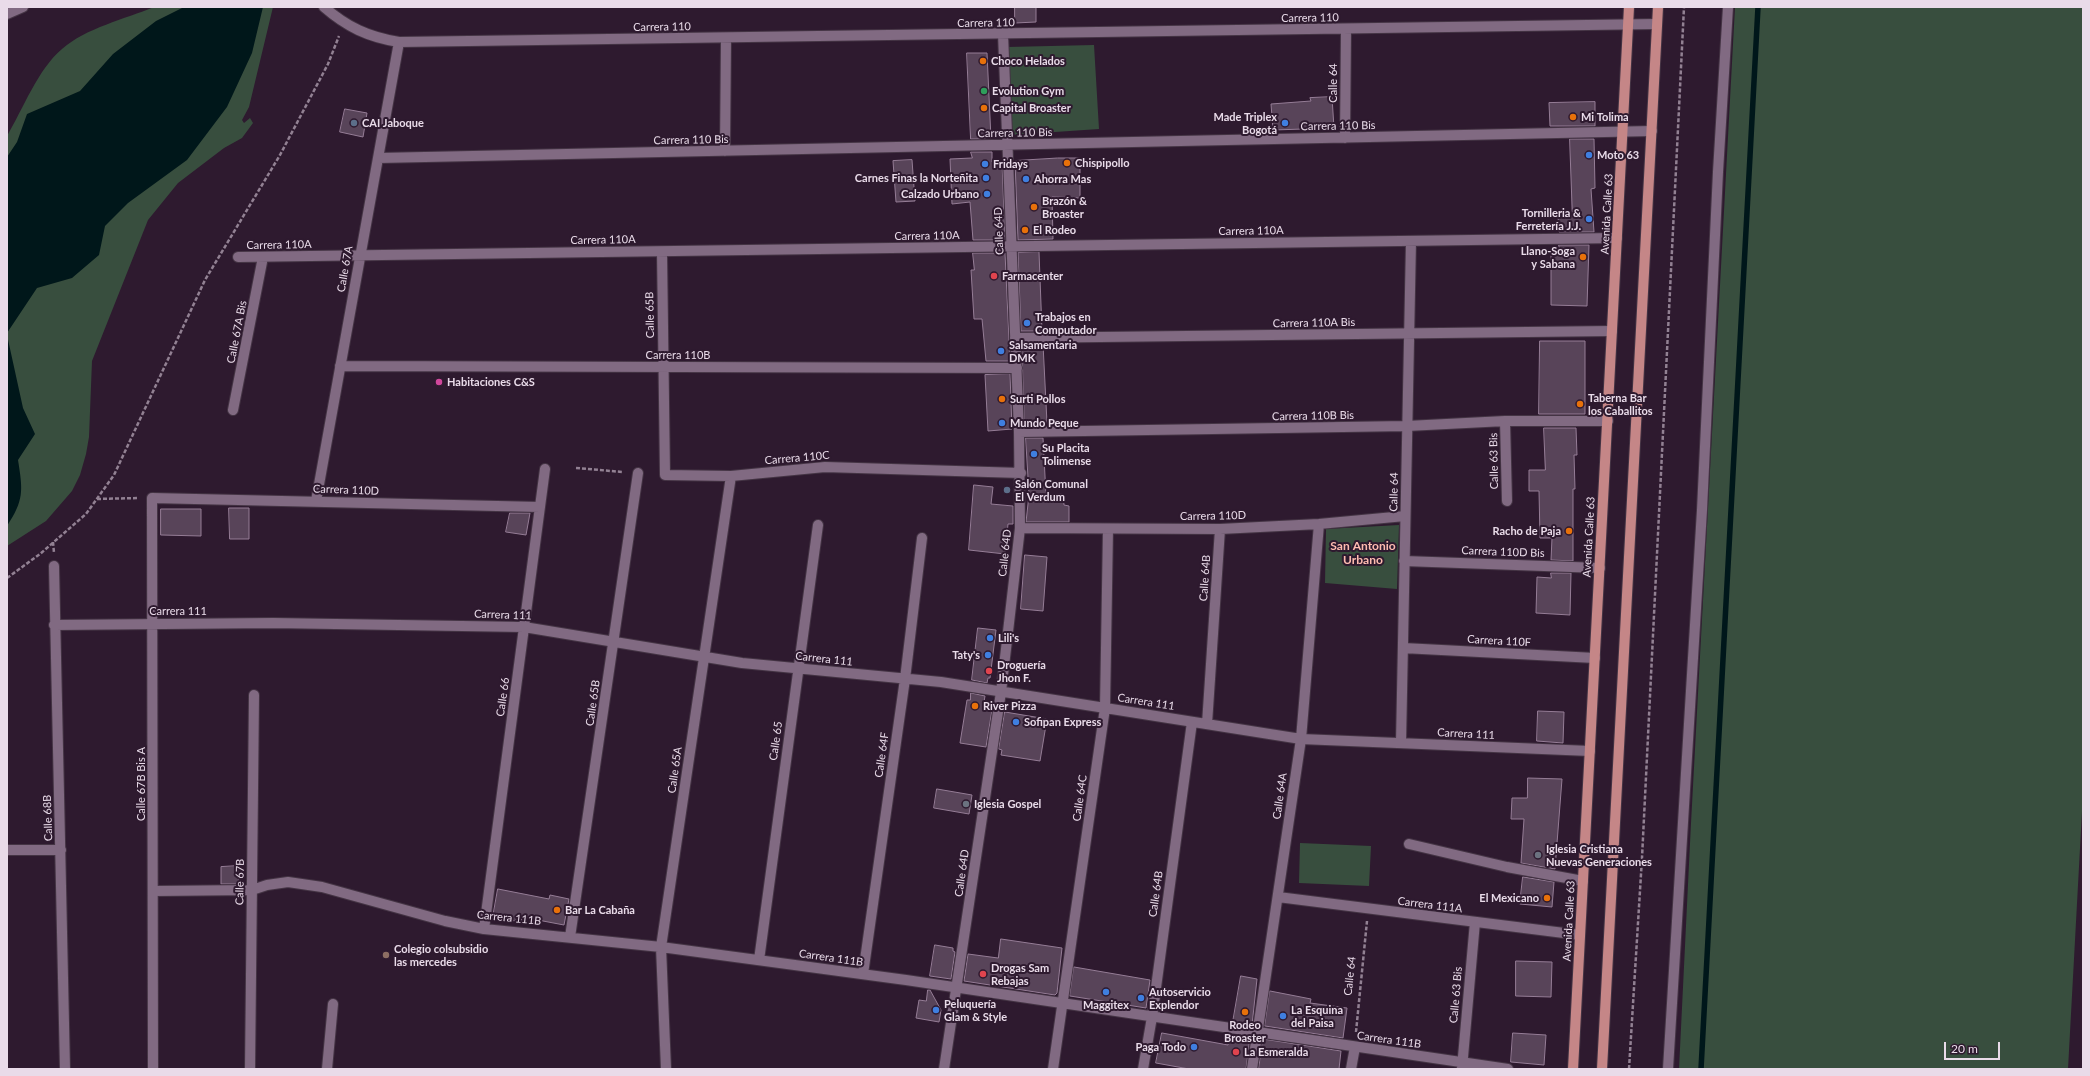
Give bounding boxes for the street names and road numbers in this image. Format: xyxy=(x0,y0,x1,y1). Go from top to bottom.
street label: Carrera 110 xyxy=(1281,11,1339,25)
street label: Carrera 110 xyxy=(957,16,1015,30)
street label: Carrera 110 xyxy=(633,20,691,34)
street label: Calle 64 xyxy=(1326,63,1340,103)
street label: Carrera 110 Bis xyxy=(1300,119,1376,133)
street label: Carrera 110 Bis xyxy=(977,126,1053,140)
street label: Carrera 110 Bis xyxy=(653,133,729,147)
street label: Avenida Calle 63 xyxy=(1598,173,1616,255)
street label: Calle 64D xyxy=(992,207,1006,255)
street label: Carrera 110A xyxy=(1218,224,1284,238)
street label: Carrera 110A xyxy=(894,229,960,243)
street label: Carrera 110A xyxy=(570,233,636,247)
street label: Carrera 110A xyxy=(246,238,312,252)
street label: Calle 67A xyxy=(334,245,356,293)
street label: Calle 65B xyxy=(643,292,657,338)
street label: Calle 67A Bis xyxy=(224,299,250,365)
street label: Carrera 110A Bis xyxy=(1273,316,1355,330)
street label: Carrera 110B xyxy=(646,348,710,362)
street label: Carrera 110B Bis xyxy=(1272,409,1354,423)
street label: Calle 63 Bis xyxy=(1487,433,1501,489)
street label: Carrera 110C xyxy=(764,449,830,467)
street label: Calle 64 xyxy=(1387,472,1401,512)
street label: Carrera 110D xyxy=(313,482,379,498)
street label: Avenida Calle 63 xyxy=(1580,496,1598,578)
street label: Carrera 110D xyxy=(1180,509,1246,523)
street label: Calle 64D xyxy=(996,529,1014,577)
street label: Carrera 110D Bis xyxy=(1461,544,1545,560)
street label: Calle 64B xyxy=(1197,554,1213,602)
street label: Carrera 111 xyxy=(149,604,207,618)
street label: Carrera 111 xyxy=(474,607,532,623)
street label: Carrera 110F xyxy=(1467,633,1531,649)
street label: Carrera 111 xyxy=(795,649,853,669)
street label: Calle 66 xyxy=(494,677,512,717)
street label: Calle 65B xyxy=(583,679,603,727)
street label: Carrera 111 xyxy=(1116,691,1176,713)
street label: Calle 65 xyxy=(767,721,785,761)
street label: Carrera 111 xyxy=(1437,726,1495,742)
street label: Calle 64F xyxy=(872,731,892,779)
street label: Calle 65A xyxy=(665,746,685,794)
street label: Calle 67B Bis A xyxy=(134,747,148,821)
street label: Calle 64A xyxy=(1270,772,1290,820)
street label: Calle 64C xyxy=(1070,774,1090,822)
street label: Calle 68B xyxy=(41,795,55,841)
street label: Calle 64D xyxy=(952,848,972,898)
street label: Calle 67B xyxy=(233,859,247,905)
street label: Calle 64B xyxy=(1146,870,1166,918)
street label: Avenida Calle 63 xyxy=(1560,880,1578,962)
street label: Carrera 111A xyxy=(1397,894,1463,916)
street label: Carrera 111B xyxy=(476,908,542,928)
street label: Carrera 111B xyxy=(798,947,864,969)
street label: Calle 64 xyxy=(1341,956,1359,996)
street label: Calle 63 Bis xyxy=(1447,966,1465,1024)
street label: Carrera 111B xyxy=(1356,1029,1422,1051)

